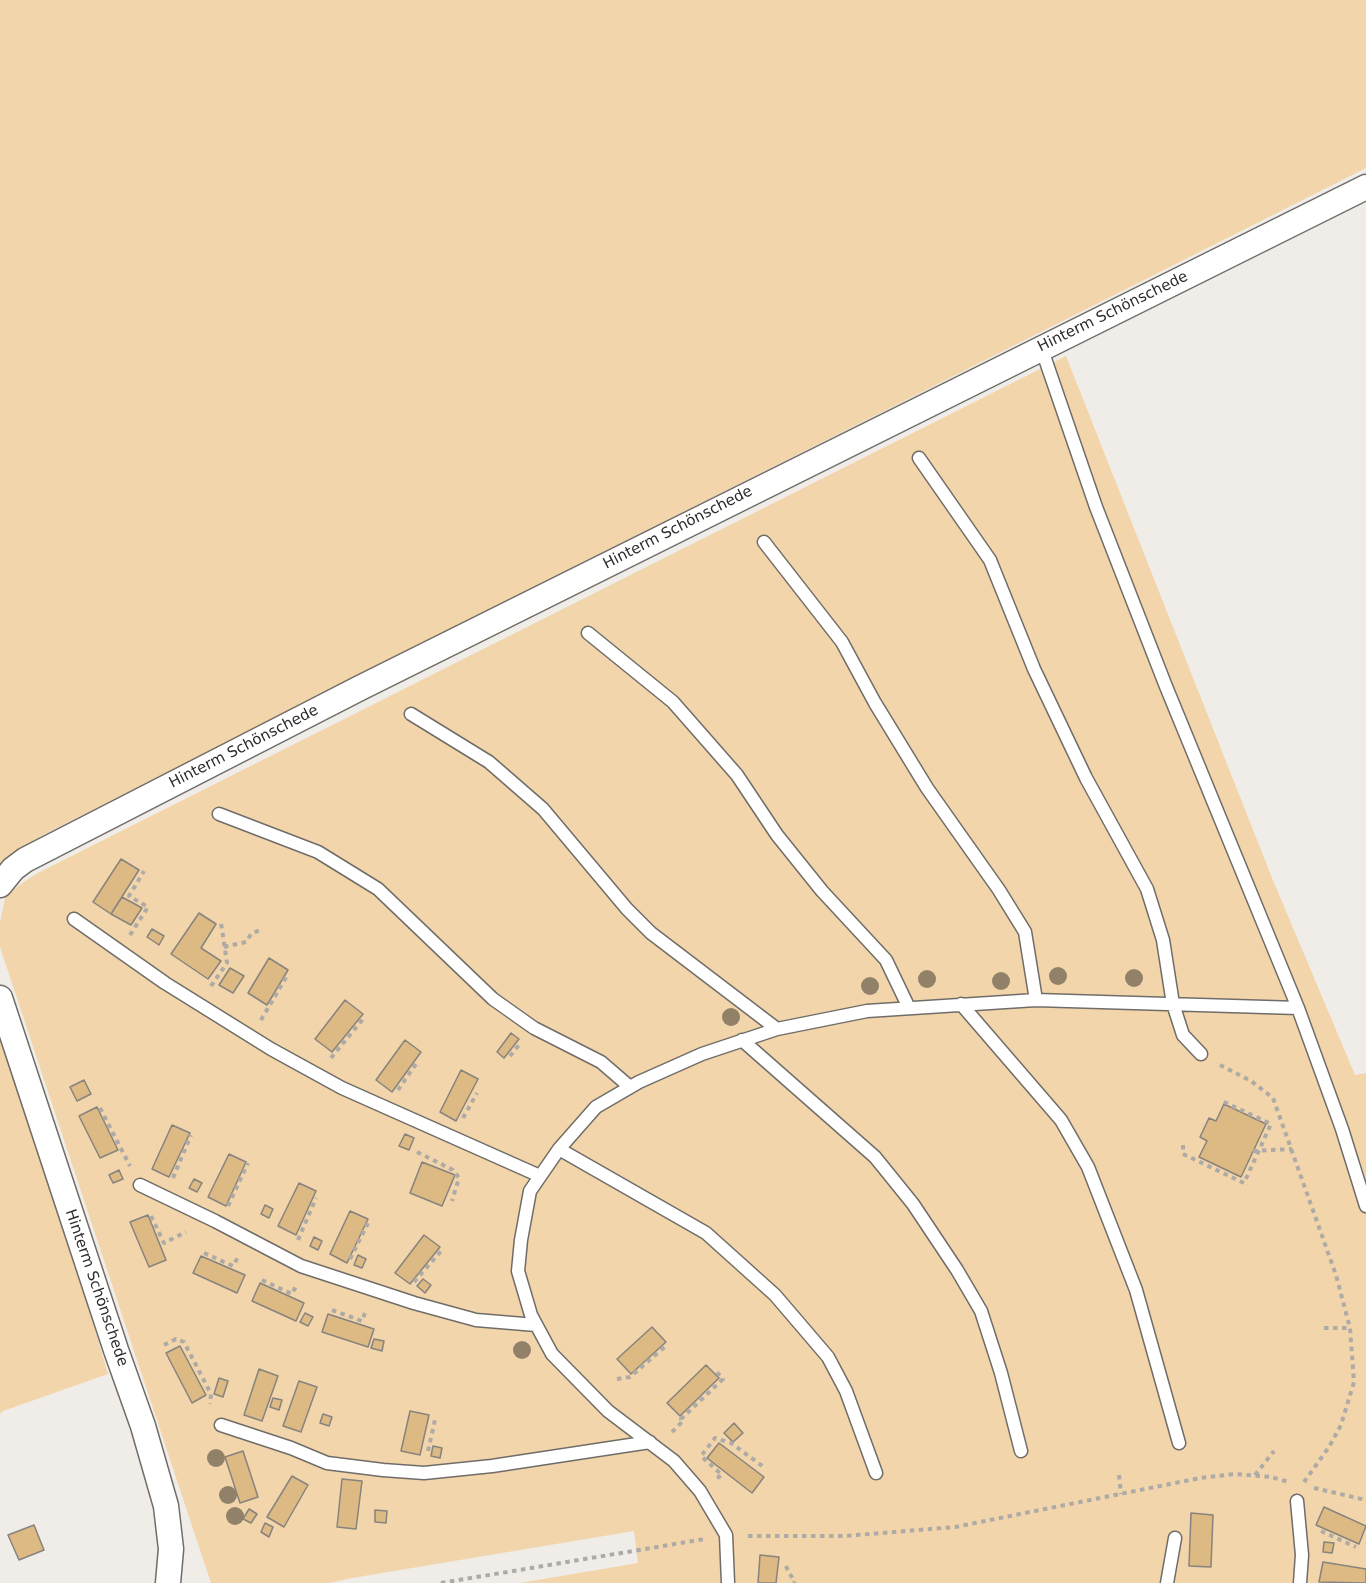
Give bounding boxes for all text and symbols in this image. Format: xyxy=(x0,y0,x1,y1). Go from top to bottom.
street label: Hinterm Schönschede xyxy=(1035,268,1191,356)
street label: Hinterm Schönschede xyxy=(600,483,756,573)
street label: Hinterm Schönschede xyxy=(166,702,322,792)
street label: Hinterm Schönschede xyxy=(61,1207,131,1369)

